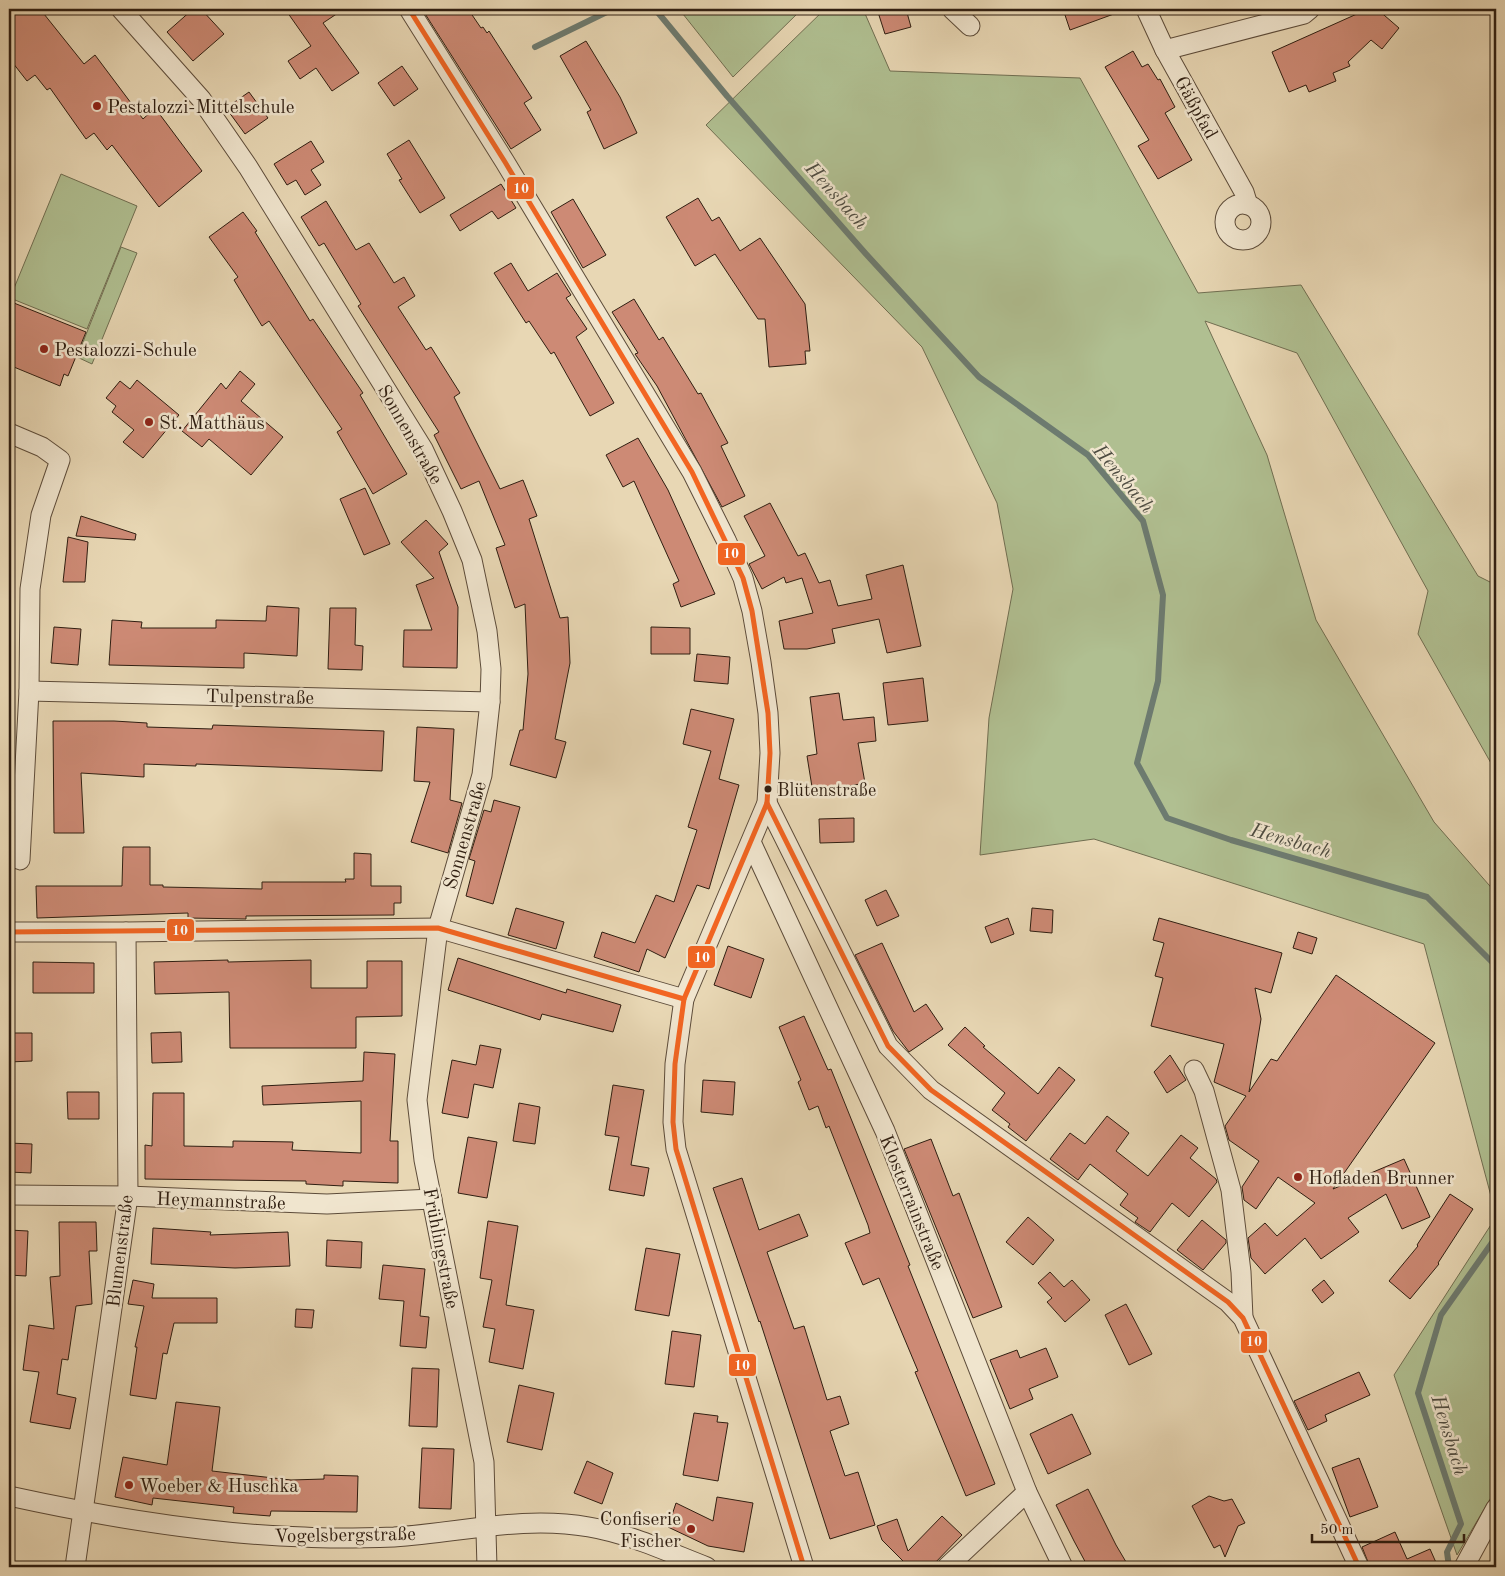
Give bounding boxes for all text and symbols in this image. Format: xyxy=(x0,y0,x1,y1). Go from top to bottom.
street label: Gäßpfad xyxy=(1170,74,1220,143)
place label: Pestalozzi-Mittelschule xyxy=(107,99,295,118)
marker: Pestalozzi-Mittelschule xyxy=(91,100,103,112)
water label: Hensbach xyxy=(800,158,871,234)
line badge: 10 xyxy=(506,176,535,200)
text: 10 xyxy=(513,182,529,196)
place label: Pestalozzi-Schule xyxy=(54,342,197,361)
marker: Pestalozzi-Schule xyxy=(38,343,50,355)
street label: Sonnenstraße xyxy=(373,382,445,488)
place label: St. Matthäus xyxy=(159,415,265,434)
marker: St. Matthäus xyxy=(143,416,155,428)
water label: Hensbach xyxy=(1087,440,1157,518)
line badge: 10 xyxy=(717,542,746,566)
text: 10 xyxy=(723,547,739,561)
street label: Tulpenstraße xyxy=(206,688,314,709)
street label: Sonnenstraße xyxy=(442,779,491,892)
place label: Blütenstraße xyxy=(777,782,876,800)
marker: Blütenstraße xyxy=(763,784,773,794)
water label: Hensbach xyxy=(1247,821,1333,863)
line badge: 10 xyxy=(166,918,195,942)
text: 10 xyxy=(172,924,188,938)
line badge: 10 xyxy=(687,945,716,969)
text: 10 xyxy=(694,951,710,965)
street label: Klosterrainstraße xyxy=(875,1133,946,1273)
place label: Hofladen Brunner xyxy=(1308,1170,1454,1189)
marker: Hofladen Brunner xyxy=(1292,1171,1304,1183)
street label: Frühlingstraße xyxy=(419,1186,461,1311)
street label: Heymannstraße xyxy=(156,1191,286,1214)
street label: Blumenstraße xyxy=(105,1194,138,1309)
line badge: 10 xyxy=(1240,1330,1268,1354)
text: 10 xyxy=(1246,1335,1262,1349)
line badge: 10 xyxy=(728,1353,757,1377)
text: 10 xyxy=(734,1359,750,1373)
water label: Hensbach xyxy=(1426,1392,1470,1478)
place label: Woeber & Huschka xyxy=(139,1478,299,1497)
marker: Woeber & Huschka xyxy=(123,1479,135,1491)
place label: Confiserie Fischer xyxy=(600,1511,681,1552)
scale bar xyxy=(1312,1511,1465,1543)
marker: Confiserie Fischer xyxy=(685,1523,697,1535)
text: 50 m xyxy=(1320,1523,1354,1538)
street label: Vogelsbergstraße xyxy=(274,1526,416,1547)

